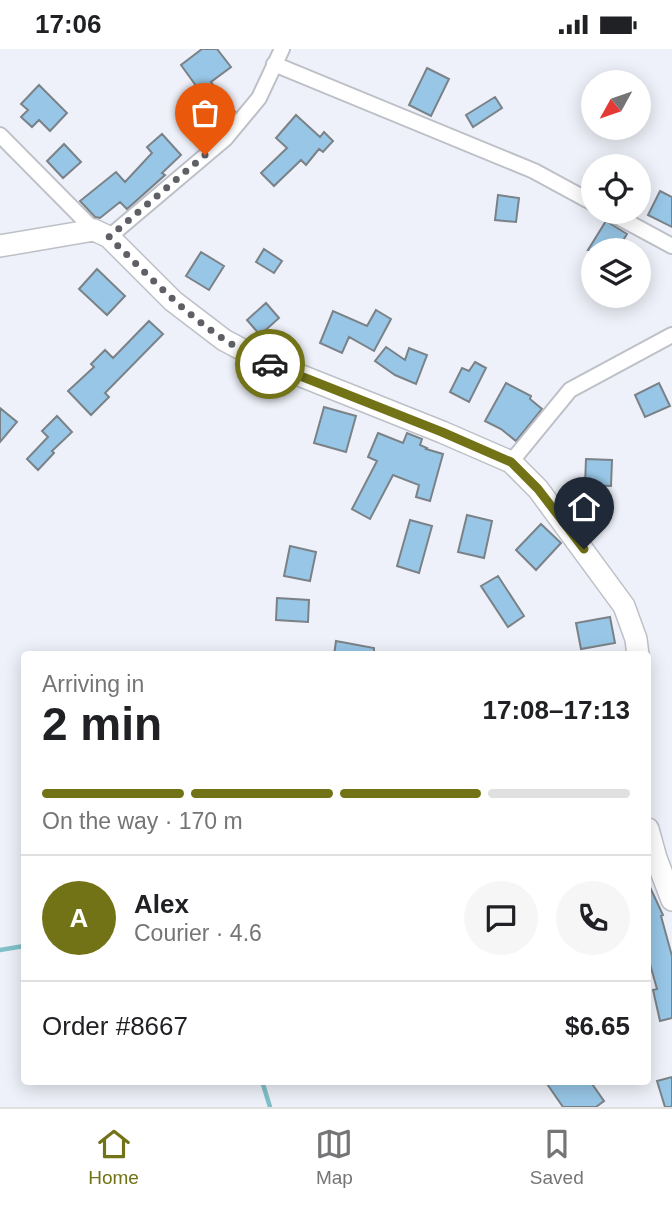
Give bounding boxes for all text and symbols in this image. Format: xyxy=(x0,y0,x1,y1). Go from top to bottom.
text: 17:06 xyxy=(35,9,102,39)
north arrow xyxy=(581,70,651,140)
map controls xyxy=(581,70,651,308)
pin xyxy=(175,83,235,155)
icon: bag xyxy=(186,94,224,132)
button: locate xyxy=(581,154,651,224)
button: layers xyxy=(581,238,651,308)
courier xyxy=(235,329,305,399)
icon: car xyxy=(251,345,289,383)
pin xyxy=(554,477,614,549)
icon: home xyxy=(565,488,603,526)
text: Arriving in xyxy=(42,671,144,697)
text: 17:08–17:13 xyxy=(483,695,630,725)
text: 2 min xyxy=(42,698,162,750)
text: On the way · 170 m xyxy=(42,808,243,834)
button: chat xyxy=(464,881,538,955)
button: phone xyxy=(556,881,630,955)
text: Alex xyxy=(134,889,189,919)
text: A xyxy=(70,903,88,933)
text: Courier · 4.6 xyxy=(134,920,262,946)
text: Order #8667 xyxy=(42,1011,188,1041)
text: $6.65 xyxy=(565,1011,630,1041)
tab: Home xyxy=(88,1125,139,1189)
tab: Map xyxy=(315,1125,353,1189)
tab: Saved xyxy=(530,1125,584,1189)

